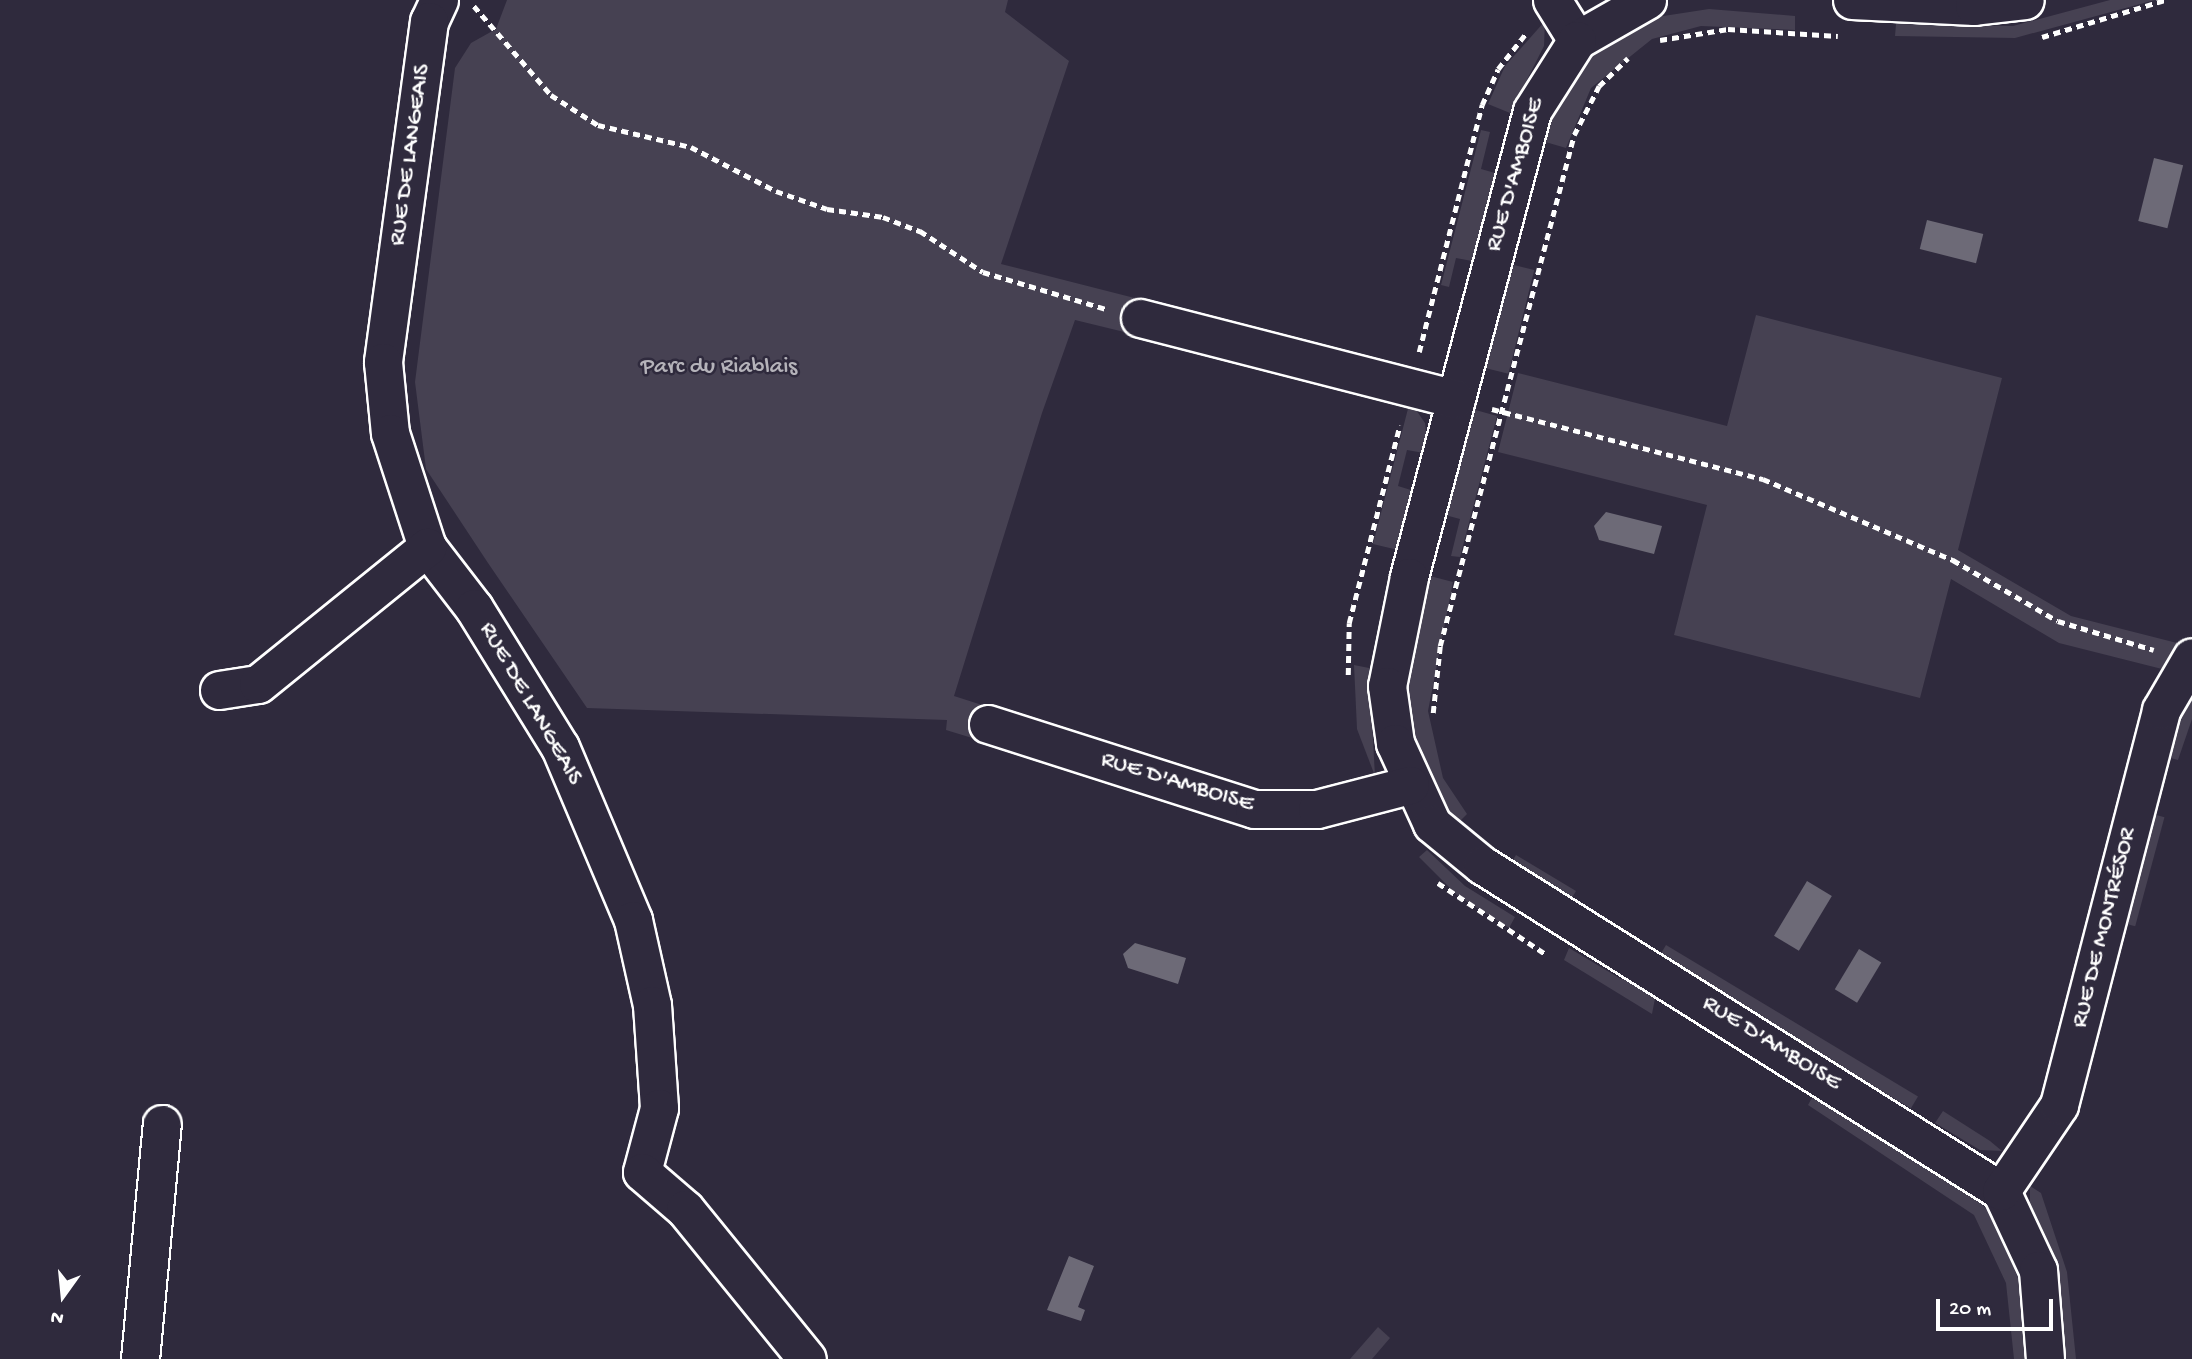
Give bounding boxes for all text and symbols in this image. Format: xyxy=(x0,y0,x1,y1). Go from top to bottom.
street label: RUE DE LANGEAIS xyxy=(384,62,438,248)
street label: RUE D'AMBOISE xyxy=(1480,95,1552,255)
park label: Parc du Riablais xyxy=(641,354,797,382)
street label: RUE DE LANGEAIS xyxy=(472,618,588,790)
street label: RUE D'AMBOISE xyxy=(1097,746,1257,820)
street label: RUE DE MONTRÉSOR xyxy=(2066,825,2144,1031)
street label: RUE D'AMBOISE xyxy=(1696,990,1846,1098)
north arrow xyxy=(28,1261,98,1331)
scale bar xyxy=(1940,1286,2057,1330)
text: 20 m xyxy=(1949,1298,1991,1323)
text: N xyxy=(48,1304,66,1329)

